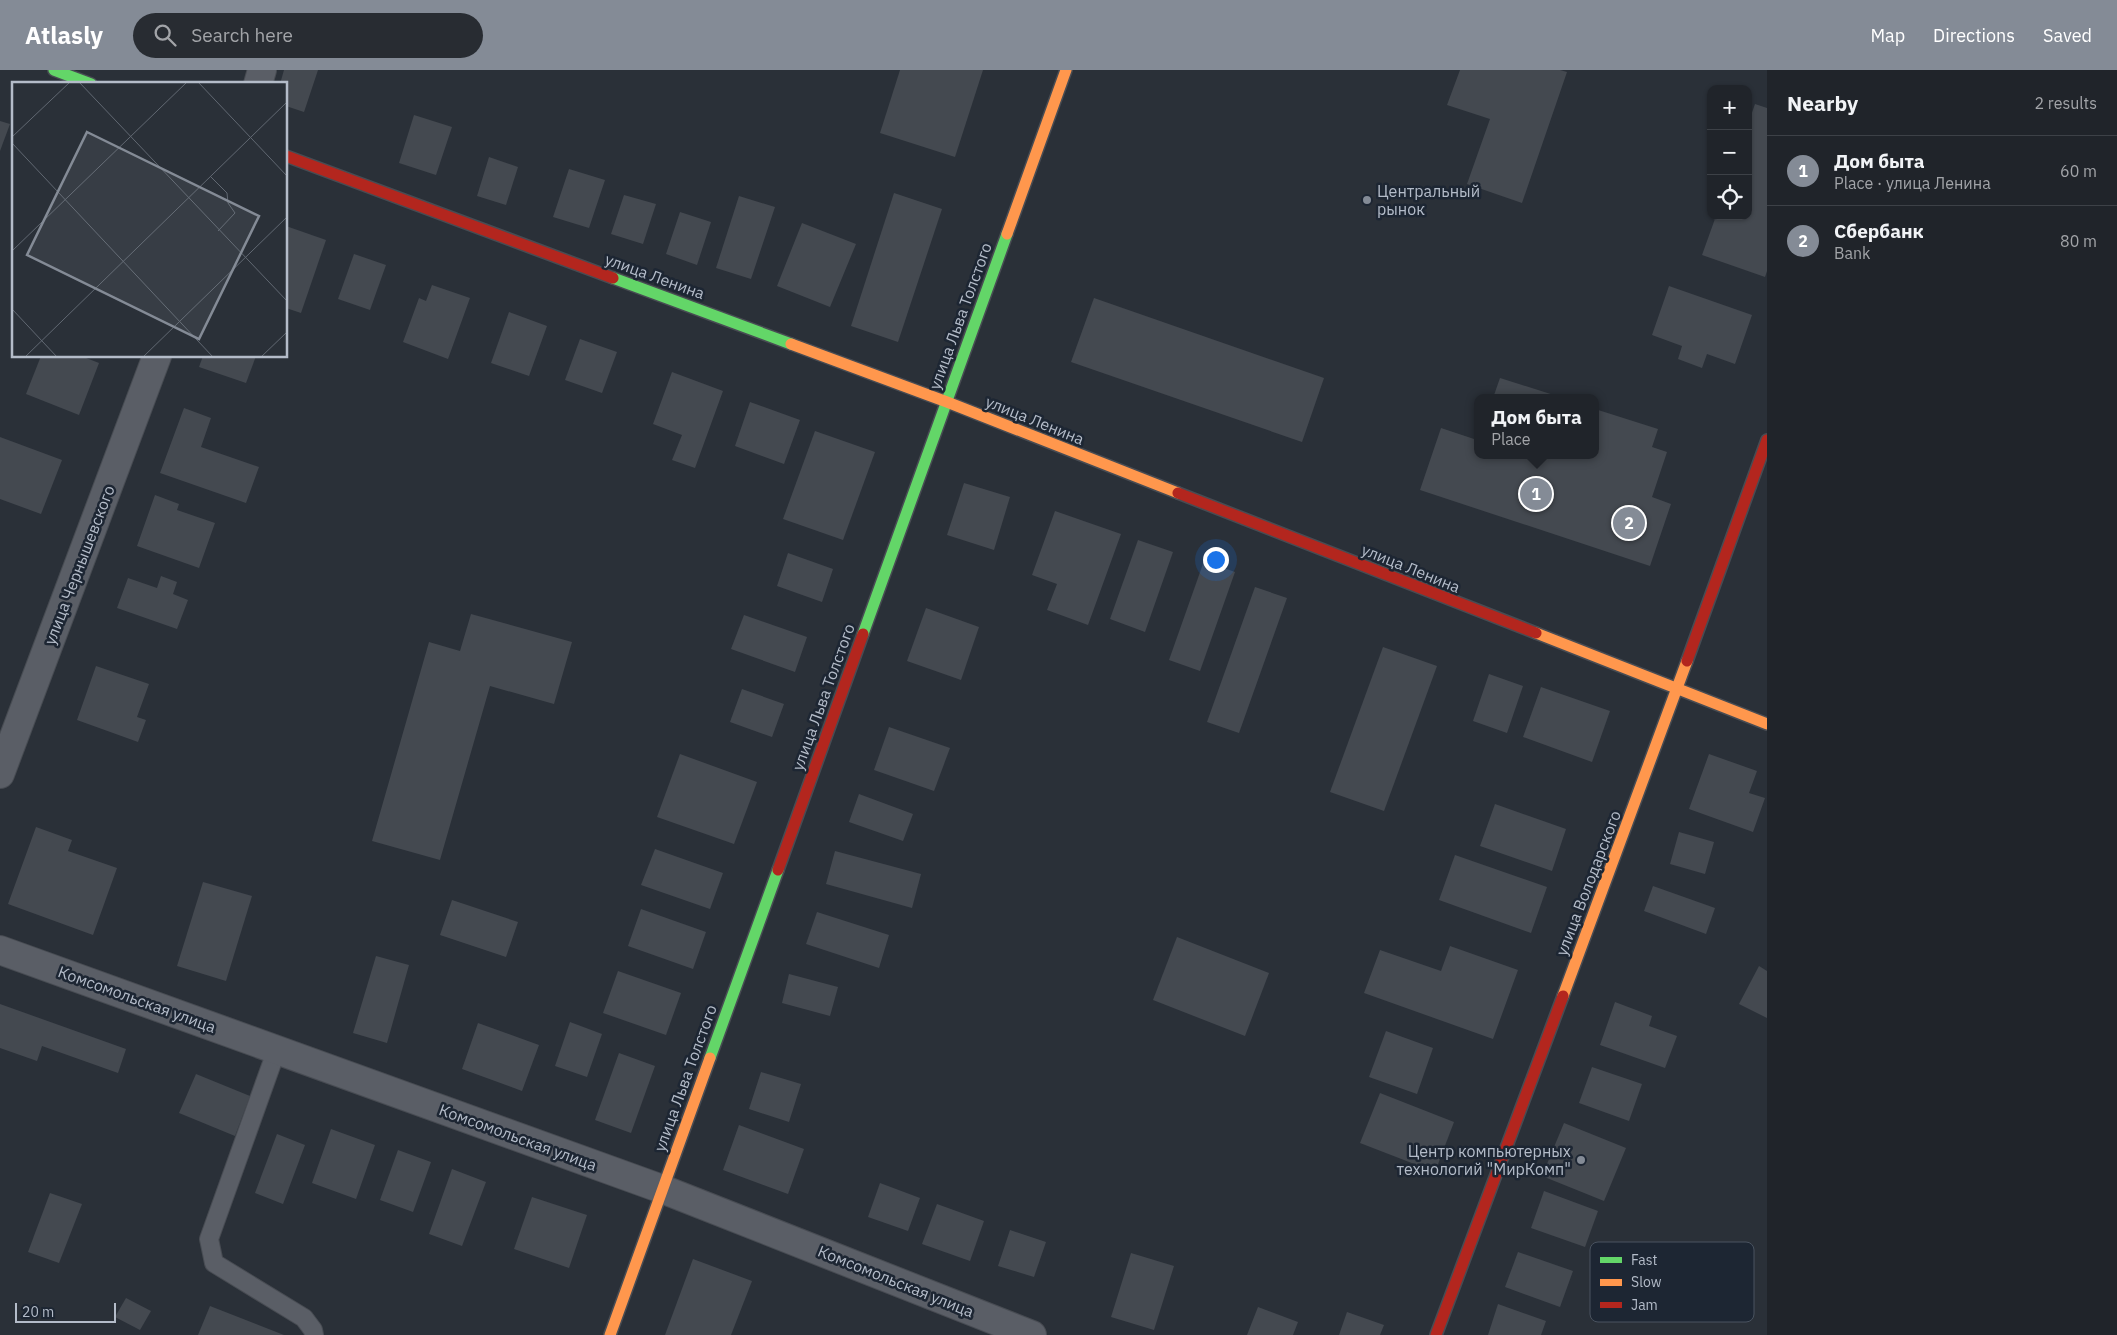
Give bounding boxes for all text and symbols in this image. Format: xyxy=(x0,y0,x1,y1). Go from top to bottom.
search box xyxy=(133,13,483,58)
text: Atlasly xyxy=(25,19,103,51)
icon: search xyxy=(151,21,179,49)
text: Search here xyxy=(191,23,293,47)
text: Map xyxy=(1870,24,1905,47)
text: Directions xyxy=(1933,24,2015,47)
text: Saved xyxy=(2043,24,2092,47)
inset map xyxy=(12,82,288,358)
map controls xyxy=(1707,85,1752,220)
button: + xyxy=(1707,85,1752,130)
text: Nearby xyxy=(1787,89,1858,117)
text: 2 results xyxy=(2034,93,2097,113)
button: − xyxy=(1707,130,1752,175)
text: Дом быта xyxy=(1834,149,1925,173)
text: 1 xyxy=(1798,161,1808,181)
text: 60 m xyxy=(2060,161,2097,181)
text: Place · улица Ленина xyxy=(1834,173,1991,193)
button: locate xyxy=(1707,175,1752,220)
place label: Центральный рынок xyxy=(1377,181,1480,219)
marker: Центральный рынок xyxy=(1361,194,1373,206)
text: Сбербанк xyxy=(1834,219,1924,243)
text: 2 xyxy=(1798,231,1808,251)
text: 80 m xyxy=(2060,231,2097,251)
street label: улица Льва Толстого xyxy=(924,240,996,392)
text: Bank xyxy=(1834,243,1871,263)
street label: улица Ленина xyxy=(602,249,708,303)
street label: улица Ленина xyxy=(983,391,1088,449)
popup xyxy=(1474,394,1599,459)
text: Дом быта xyxy=(1491,405,1582,429)
text: Place xyxy=(1491,429,1531,449)
pin: 1 xyxy=(1520,475,1552,513)
street label: улица Чернышевского xyxy=(39,482,119,648)
pin: 2 xyxy=(1613,504,1645,542)
street label: улица Ленина xyxy=(1359,539,1464,597)
your location xyxy=(1203,547,1229,573)
street label: улица Льва Толстого xyxy=(787,621,859,773)
street label: улица Володарского xyxy=(1551,808,1625,958)
street label: Комсомольская улица xyxy=(55,961,219,1037)
street label: улица Льва Толстого xyxy=(649,1002,721,1154)
street label: Комсомольская улица xyxy=(436,1099,600,1175)
place label: Центр компьютерных технологий "МирКомп" xyxy=(1397,1141,1571,1179)
marker: Центр компьютерных технологий "МирКомп" xyxy=(1575,1154,1587,1166)
street label: Комсомольская улица xyxy=(815,1241,977,1322)
legend xyxy=(1590,1242,1754,1322)
text: Fast xyxy=(1631,1251,1657,1269)
text: Slow xyxy=(1631,1273,1662,1291)
text: Jam xyxy=(1631,1296,1658,1314)
scale bar xyxy=(15,1300,116,1323)
text: 20 m xyxy=(22,1303,54,1321)

